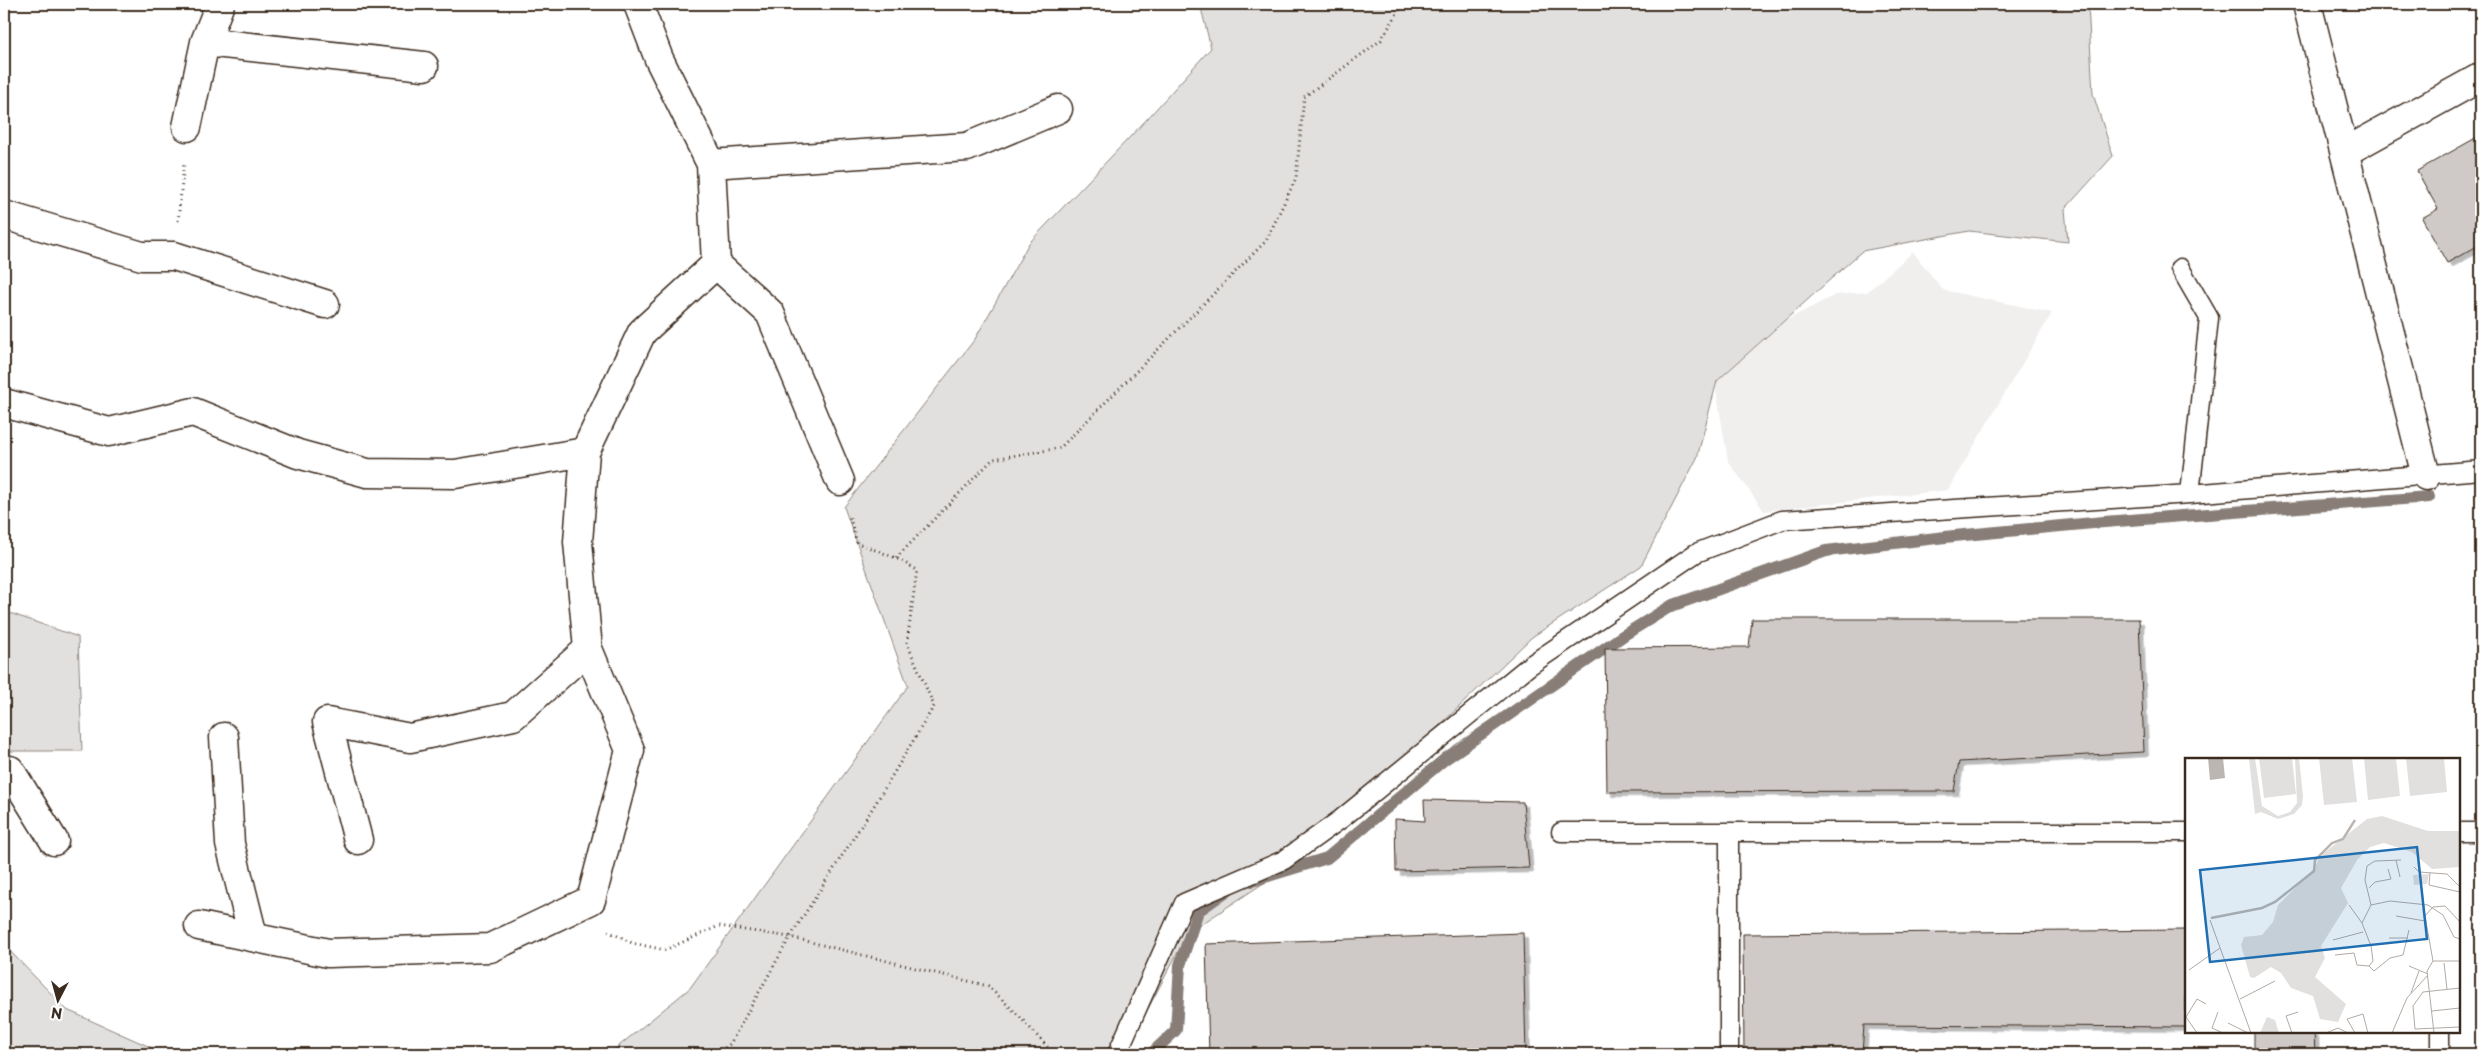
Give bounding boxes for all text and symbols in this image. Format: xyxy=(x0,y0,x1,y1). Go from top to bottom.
inset map xyxy=(2185,758,2460,1033)
north arrow xyxy=(32,976,82,1026)
text: N xyxy=(50,1002,63,1024)

